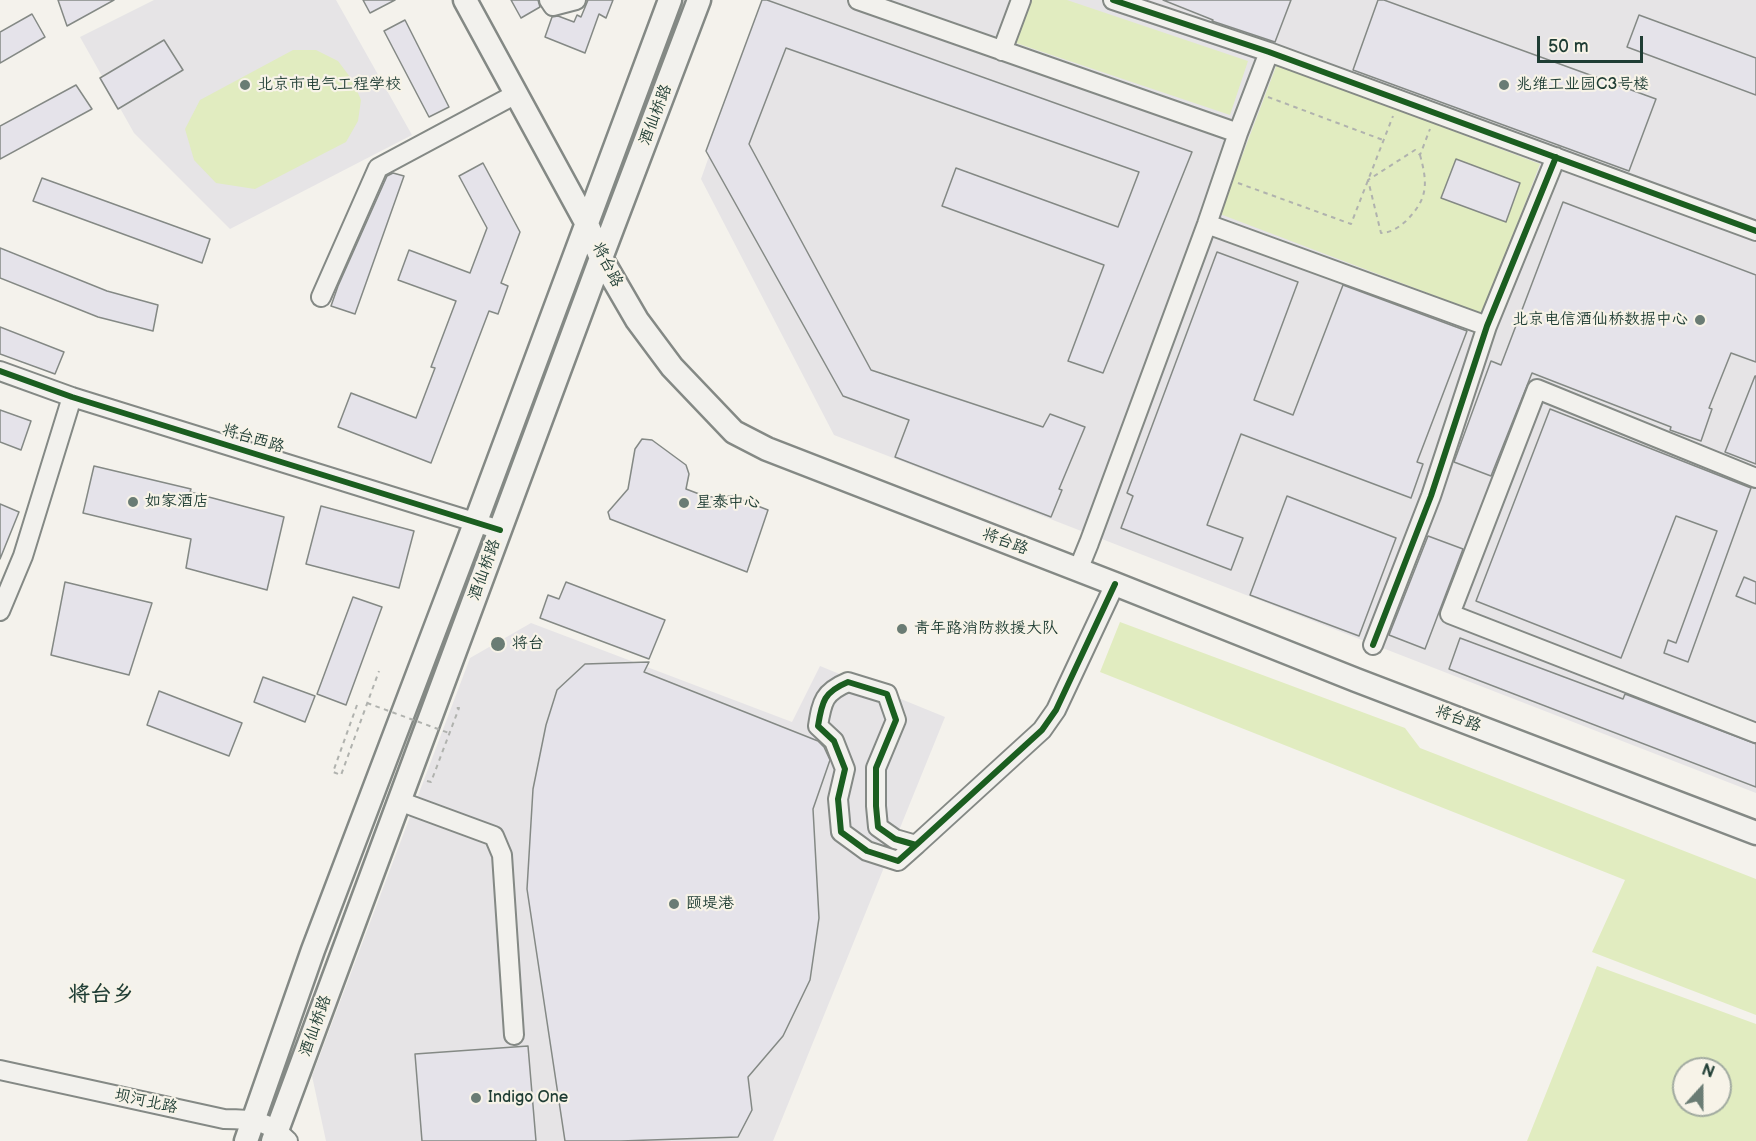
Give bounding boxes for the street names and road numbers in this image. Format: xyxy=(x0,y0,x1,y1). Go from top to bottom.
street label: 酒仙桥路 xyxy=(636,82,676,148)
street label: 将台路 xyxy=(588,239,626,291)
street label: 将台西路 xyxy=(220,420,286,458)
street label: 将台路 xyxy=(979,524,1031,560)
street label: 酒仙桥路 xyxy=(465,537,505,603)
street label: 将台路 xyxy=(1432,701,1484,737)
street label: 酒仙桥路 xyxy=(296,993,336,1059)
street label: 坝河北路 xyxy=(113,1086,179,1118)

